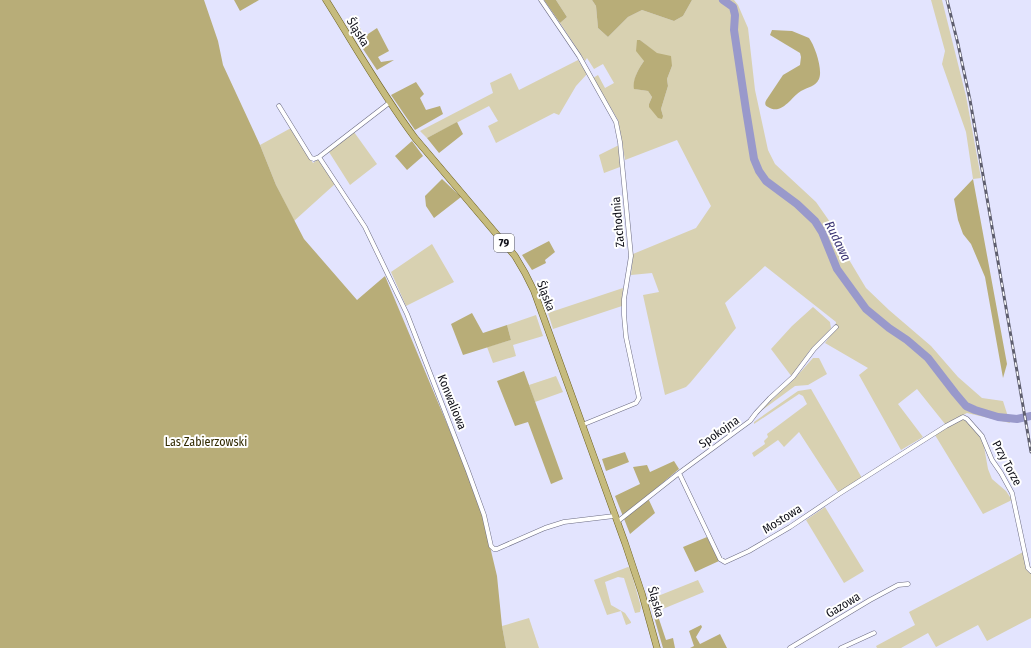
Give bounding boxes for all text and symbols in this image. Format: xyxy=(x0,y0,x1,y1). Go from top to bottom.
street label: Śląska xyxy=(344,14,373,49)
street label: Zachodnia xyxy=(609,196,627,248)
water label: Rudawa xyxy=(822,219,854,264)
road number: 79 xyxy=(494,234,514,252)
street label: Śląska xyxy=(534,279,559,313)
street label: Konwaliowa xyxy=(435,372,469,432)
street label: Spokojna xyxy=(696,413,742,451)
park label: Las Zabierzowski xyxy=(165,435,247,449)
street label: Przy Torze xyxy=(989,438,1025,488)
street label: Mostowa xyxy=(760,501,804,536)
street label: Śląska xyxy=(645,585,668,619)
street label: Gazowa xyxy=(823,589,863,621)

